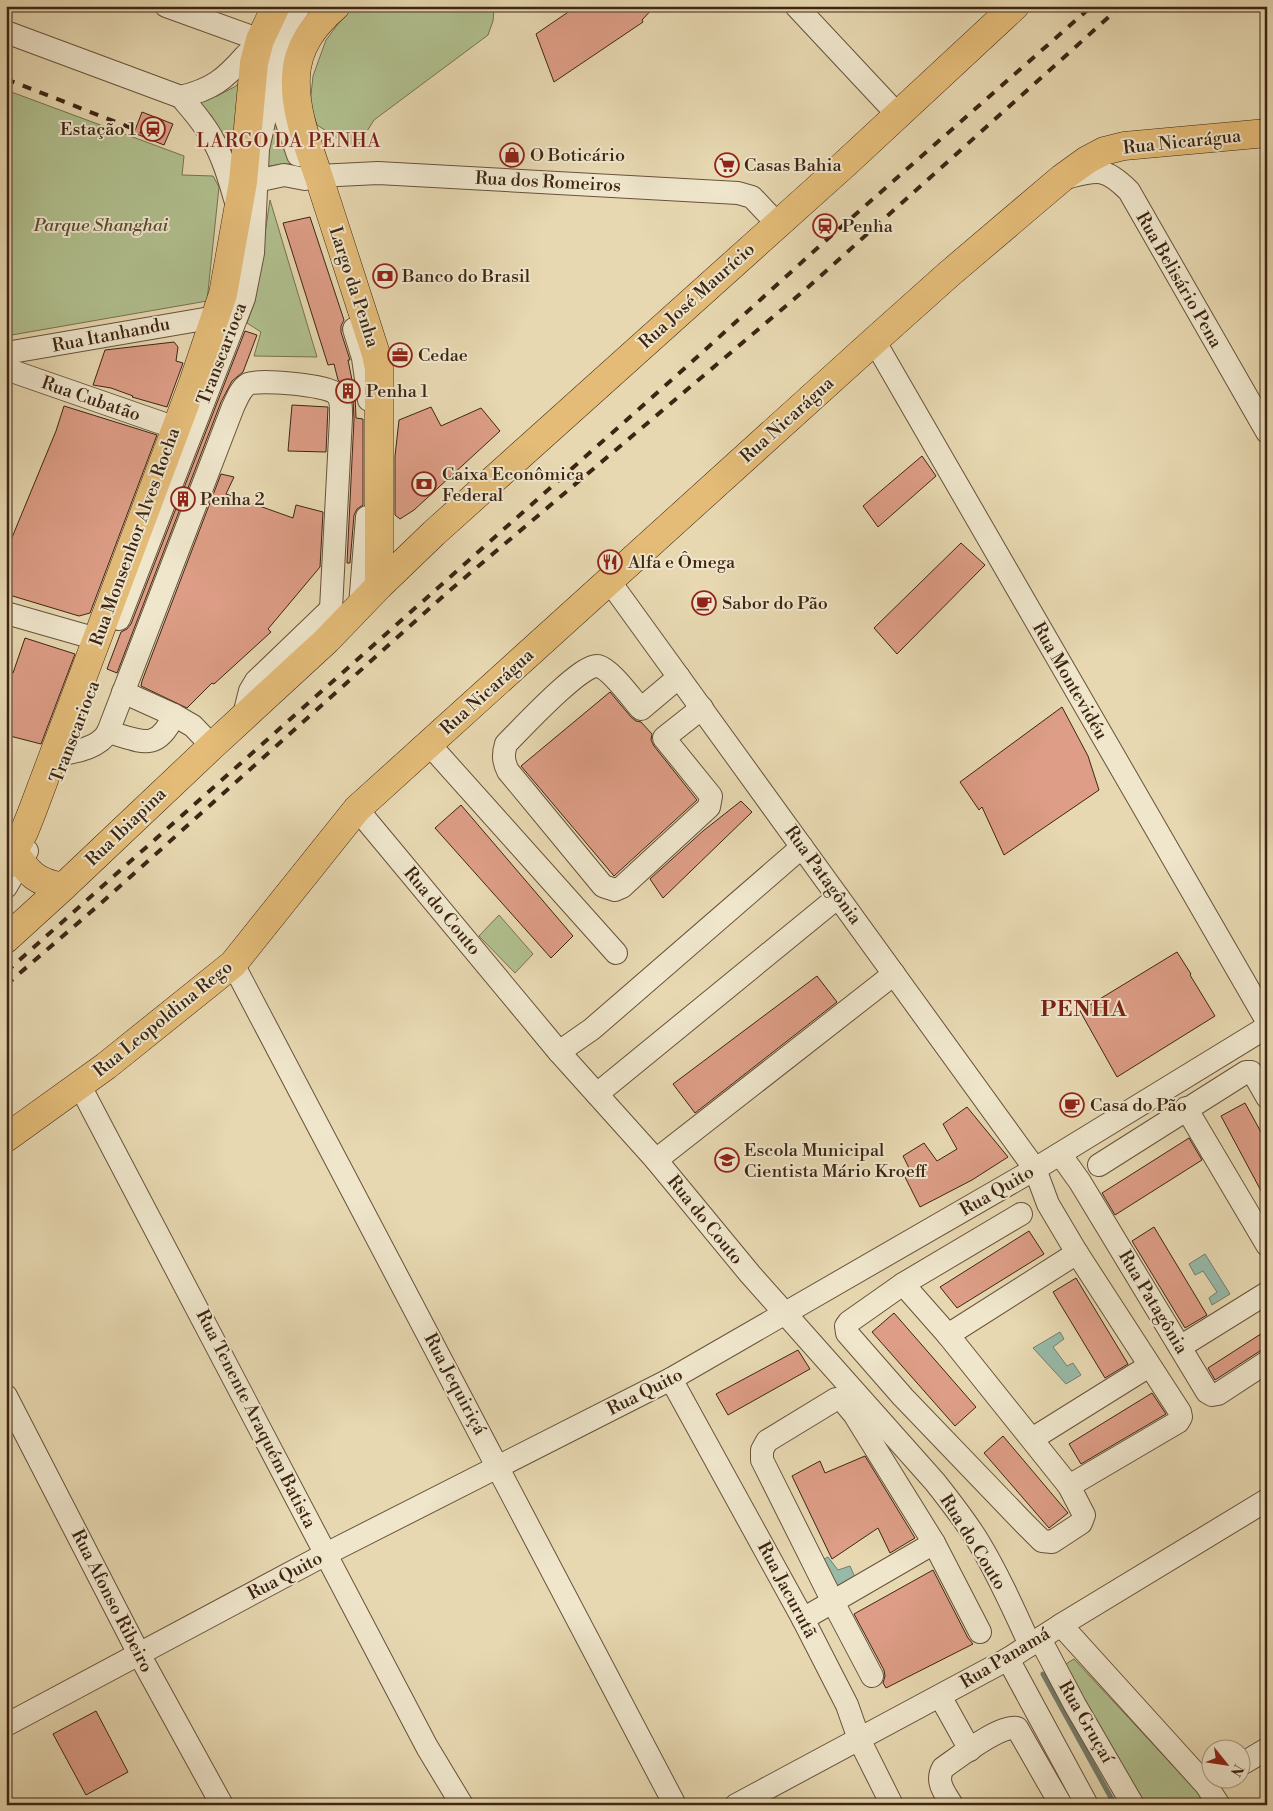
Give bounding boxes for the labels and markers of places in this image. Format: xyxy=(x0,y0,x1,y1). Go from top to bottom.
station icon: Estação 1 xyxy=(140,116,166,142)
place label: Estação 1 xyxy=(60,118,136,141)
shop icon: O Boticário xyxy=(499,142,525,168)
place label: O Boticário xyxy=(530,144,625,167)
supermarket icon: Casas Bahia xyxy=(714,152,740,178)
place label: Casas Bahia xyxy=(744,154,842,177)
station icon: Penha xyxy=(812,213,838,239)
place label: Penha xyxy=(842,215,894,238)
bank icon: Banco do Brasil xyxy=(372,263,398,289)
place label: Banco do Brasil xyxy=(401,265,531,288)
office icon: Cedae xyxy=(387,342,413,368)
place label: Cedae xyxy=(418,344,468,367)
building icon: Penha 1 xyxy=(335,378,361,404)
place label: Penha 1 xyxy=(366,380,429,403)
place label: Caixa Econômica Federal xyxy=(442,463,585,507)
bank icon: Caixa Econômica Federal xyxy=(411,471,437,497)
building icon: Penha 2 xyxy=(170,486,196,512)
place label: Penha 2 xyxy=(200,488,265,511)
restaurant icon: Alfa e Ômega xyxy=(597,549,623,575)
place label: Alfa e Ômega xyxy=(627,551,736,574)
cafe icon: Sabor do Pão xyxy=(691,590,717,616)
place label: Sabor do Pão xyxy=(722,592,828,615)
cafe icon: Casa do Pão xyxy=(1059,1092,1085,1118)
place label: Casa do Pão xyxy=(1090,1094,1187,1117)
place label: Escola Municipal Cientista Mário Kroeff xyxy=(744,1139,928,1183)
school or university icon: Escola Municipal Cientista Mário Kroeff xyxy=(714,1147,740,1173)

